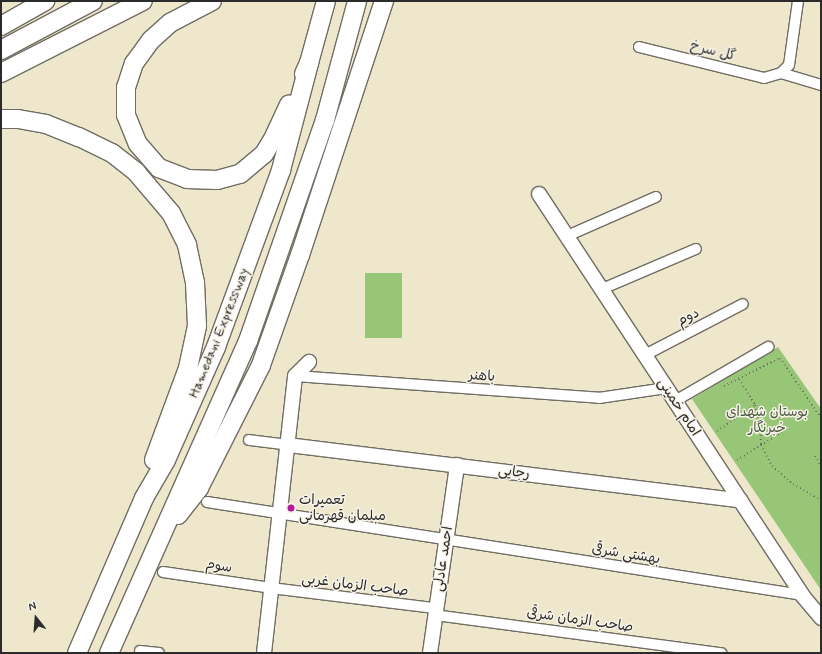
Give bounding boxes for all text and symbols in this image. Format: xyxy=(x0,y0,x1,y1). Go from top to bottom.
street label: گل سرخ xyxy=(688,37,738,65)
street label: Hamedani Expressway xyxy=(185,265,253,401)
street label: دوم xyxy=(674,304,702,330)
street label: باهنر xyxy=(468,367,496,385)
street label: امام خمینی xyxy=(654,375,704,439)
park label: بوستان شهدای خبرنگار xyxy=(726,404,808,436)
street label: رجایی xyxy=(497,462,531,482)
place label: تعمیرات مبلمان قهرمانی xyxy=(299,492,386,524)
marker: تعمیرات مبلمان قهرمانی xyxy=(286,503,296,513)
street label: احمد عادلی xyxy=(430,525,456,593)
street label: بهشتی شرقی xyxy=(591,540,661,568)
street label: سوم xyxy=(205,556,233,576)
street label: صاحب الزمان غربی xyxy=(301,570,409,600)
north arrow xyxy=(16,598,56,638)
text: N xyxy=(27,599,38,614)
street label: صاحب الزمان شرقی xyxy=(526,604,634,636)

